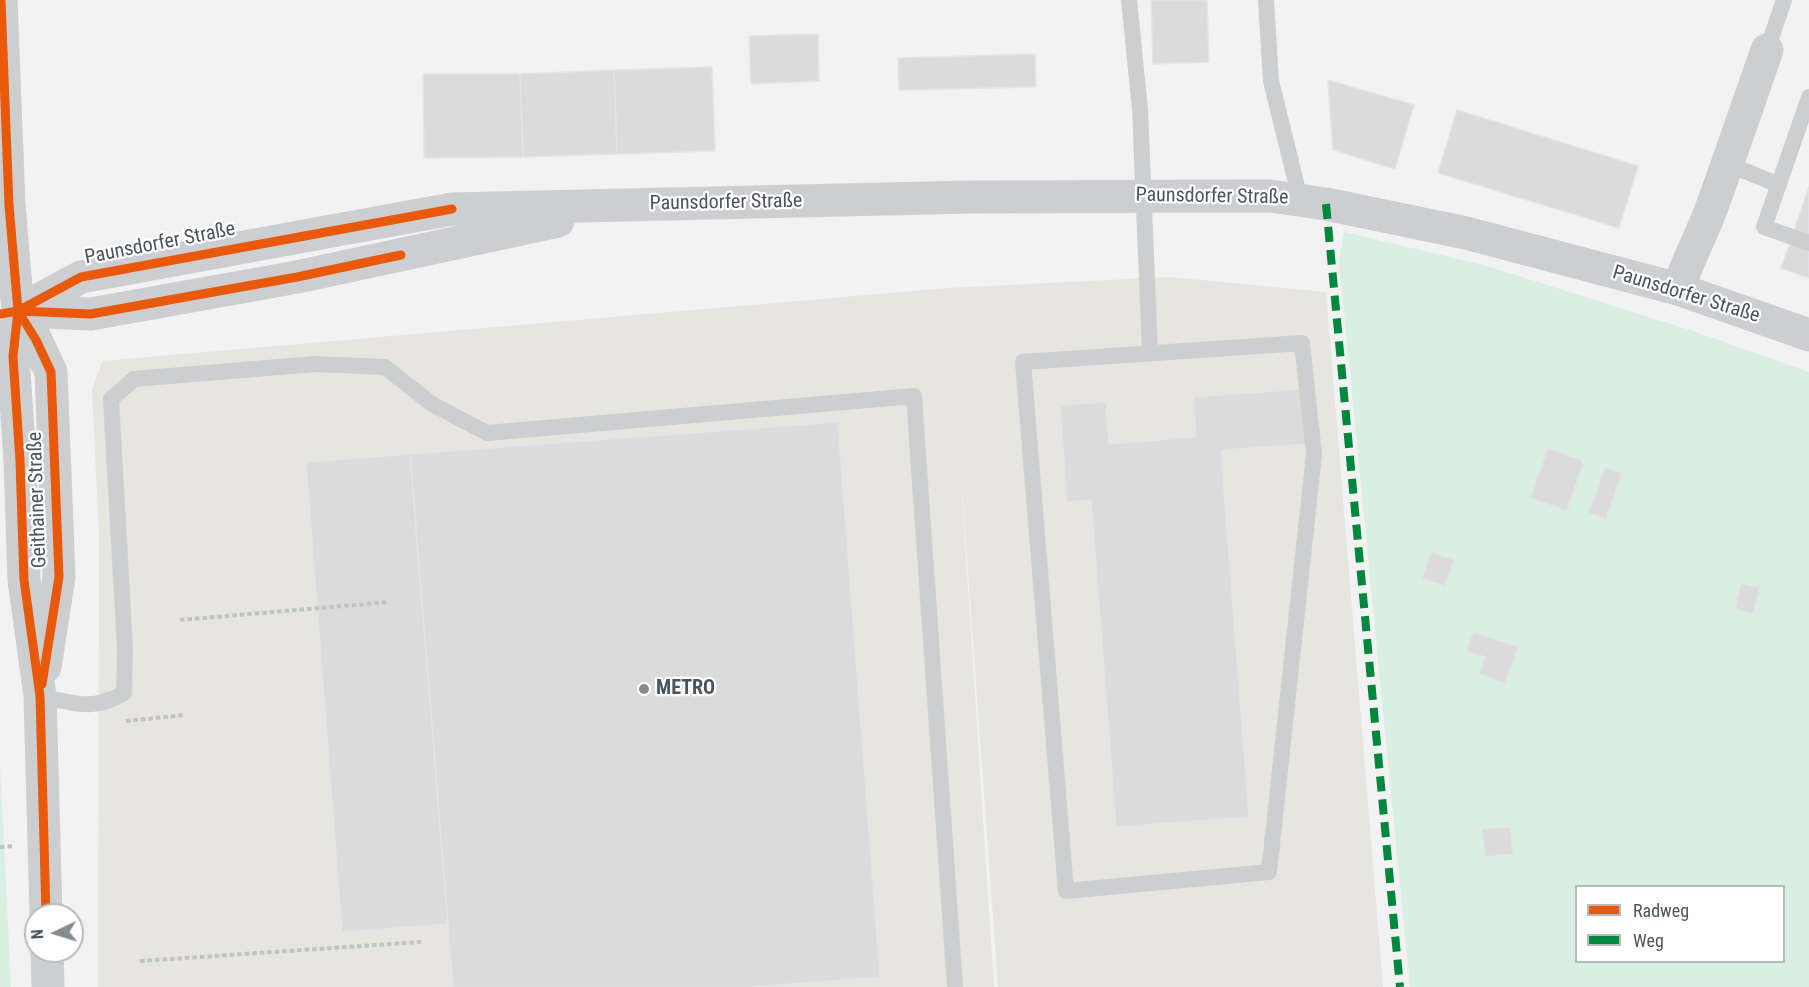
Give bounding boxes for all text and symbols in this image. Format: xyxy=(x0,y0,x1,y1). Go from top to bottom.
street label: Paunsdorfer Straße xyxy=(1135,184,1289,210)
street label: Paunsdorfer Straße xyxy=(649,190,803,216)
street label: Paunsdorfer Straße xyxy=(83,218,237,270)
street label: Paunsdorfer Straße xyxy=(1609,261,1763,329)
street label: Geithainer Straße xyxy=(24,431,52,569)
place label: METRO xyxy=(656,677,715,701)
marker: METRO xyxy=(637,682,651,696)
legend xyxy=(1575,885,1785,963)
text: Radweg xyxy=(1633,900,1689,921)
north arrow xyxy=(24,903,84,963)
text: N xyxy=(28,929,47,940)
text: Weg xyxy=(1633,930,1664,951)

